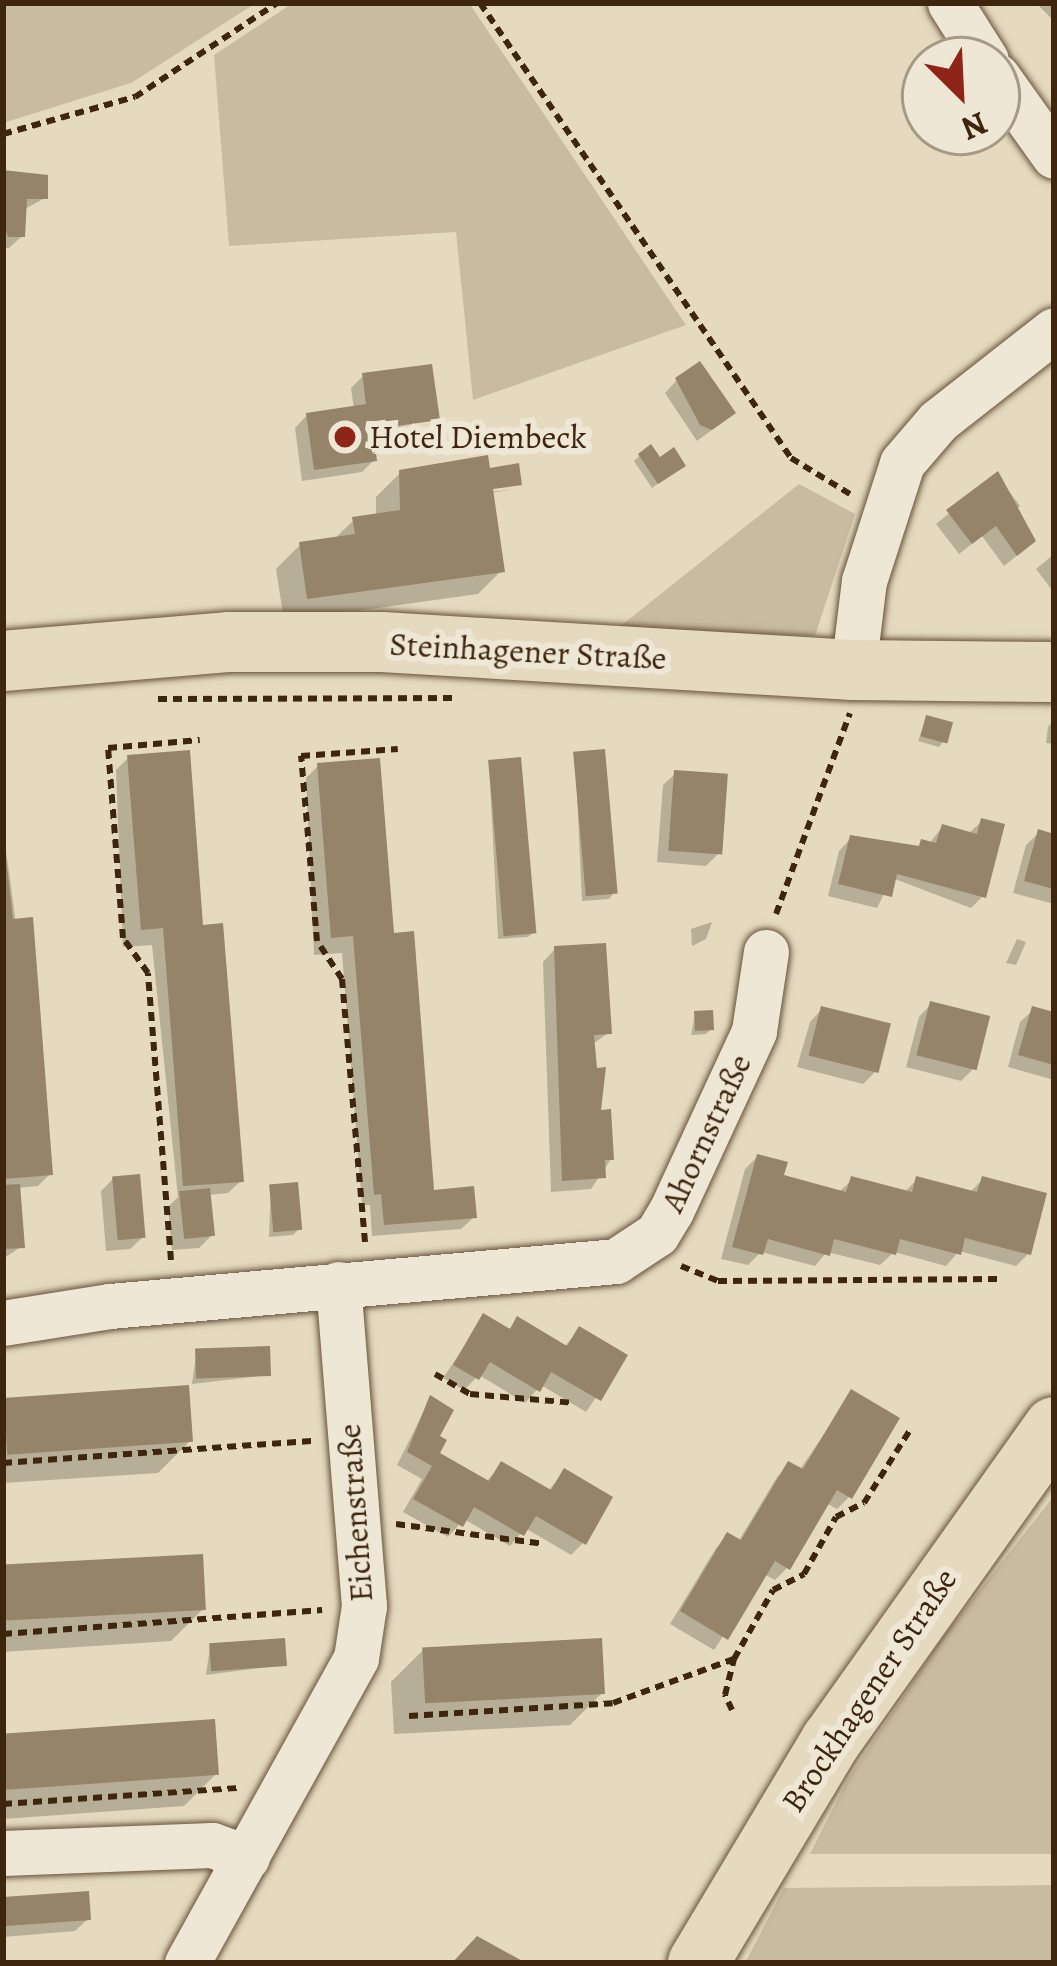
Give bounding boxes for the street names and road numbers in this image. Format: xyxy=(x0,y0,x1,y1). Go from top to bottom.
street label: Steinhagener Straße xyxy=(389,624,667,678)
street label: Ahornstraße xyxy=(652,1048,760,1218)
street label: Eichenstraße xyxy=(329,1423,381,1603)
street label: Brockhagener Straße xyxy=(773,1561,965,1819)

